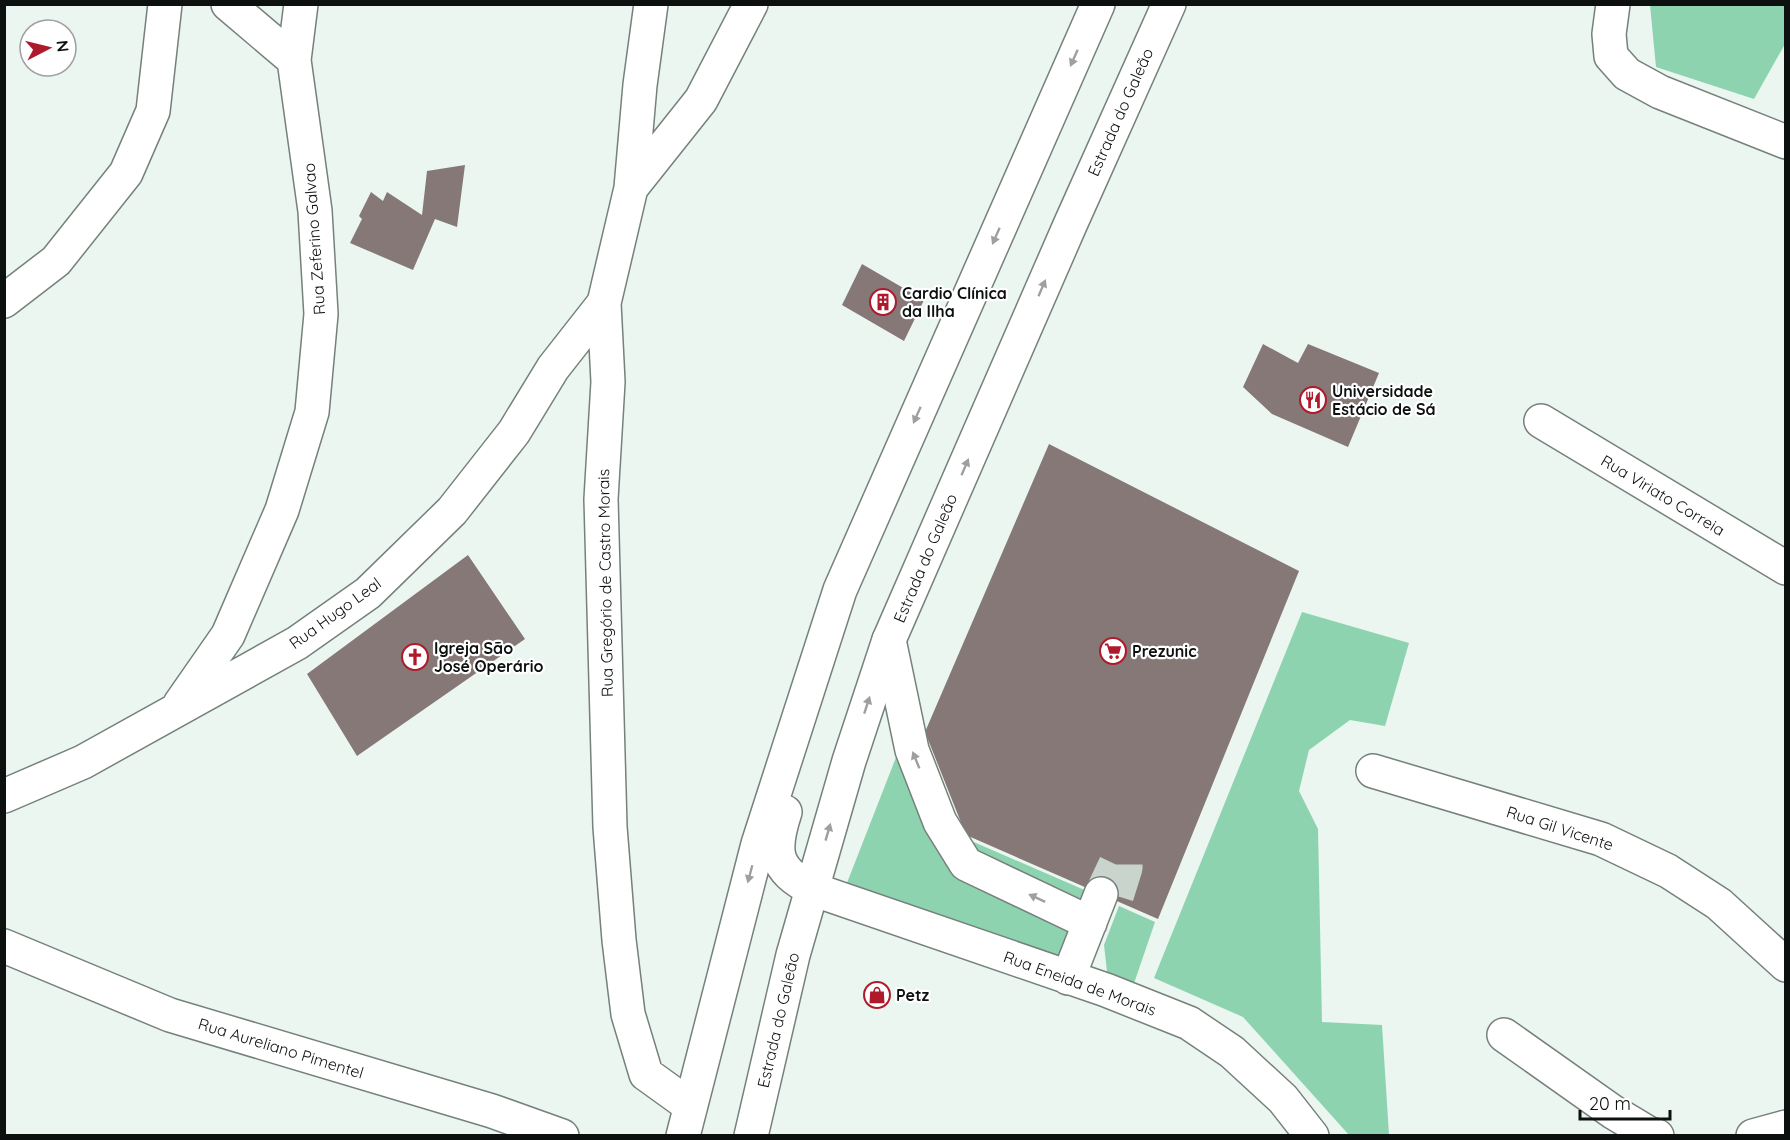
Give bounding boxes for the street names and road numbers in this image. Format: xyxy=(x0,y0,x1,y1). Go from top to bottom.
street label: Estrada do Galeão xyxy=(1083,45,1157,179)
street label: Rua Zeferino Galvao xyxy=(299,162,329,316)
street label: Rua Viriato Correia xyxy=(1598,450,1728,540)
street label: Rua Gregório de Castro Morais xyxy=(593,469,617,697)
street label: Estrada do Galeão xyxy=(889,490,961,626)
street label: Rua Hugo Leal xyxy=(285,573,385,653)
street label: Rua Gil Vicente xyxy=(1504,801,1616,855)
street label: Rua Eneida de Morais xyxy=(1001,946,1159,1020)
street label: Estrada do Galeão xyxy=(753,950,803,1090)
street label: Rua Aureliano Pimentel xyxy=(196,1013,366,1083)

